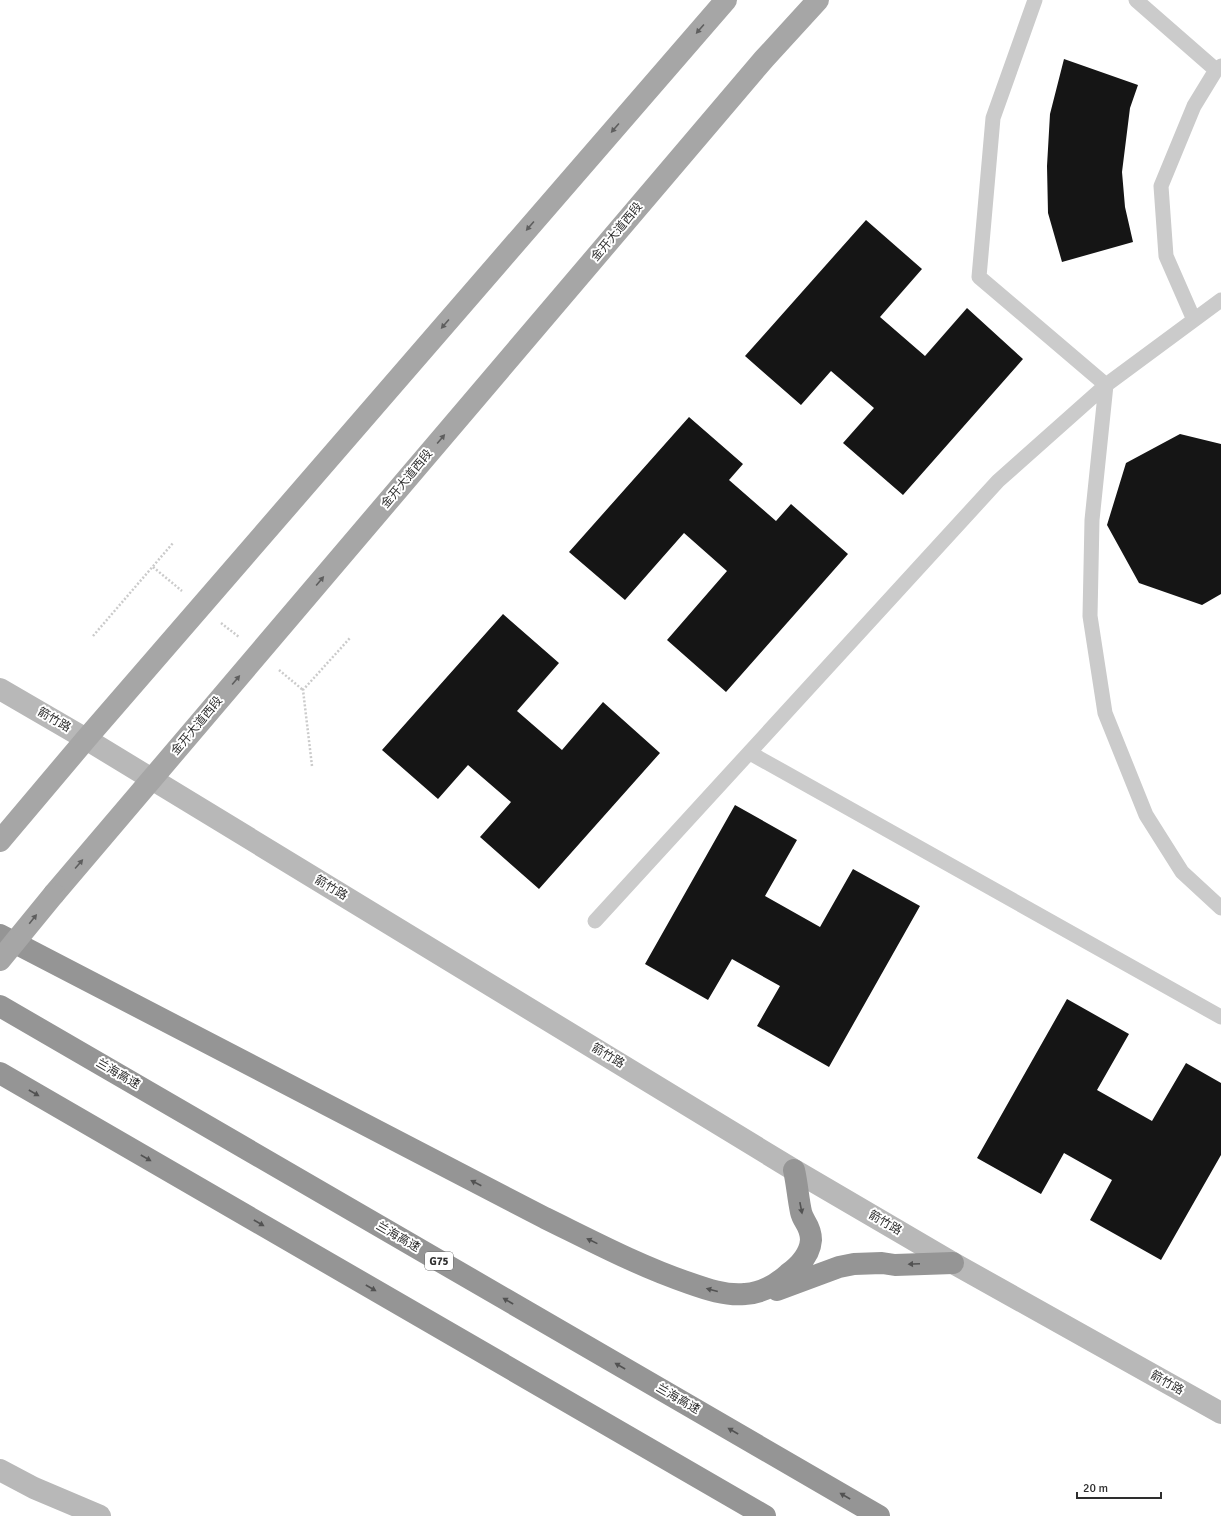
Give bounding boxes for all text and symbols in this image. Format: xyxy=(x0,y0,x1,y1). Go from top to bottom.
one-way arrow xyxy=(696,24,705,35)
one-way arrow xyxy=(611,123,620,132)
street label: 金开大道西段 xyxy=(588,200,646,264)
one-way arrow xyxy=(525,221,534,231)
one-way arrow xyxy=(440,319,449,330)
one-way arrow xyxy=(436,434,445,445)
street label: 金开大道西段 xyxy=(378,447,436,511)
one-way arrow xyxy=(316,576,325,586)
one-way arrow xyxy=(232,675,241,685)
street label: 金开大道西段 xyxy=(168,694,226,758)
street label: 箭竹路 xyxy=(35,705,73,735)
one-way arrow xyxy=(75,859,84,869)
street label: 箭竹路 xyxy=(312,872,350,904)
one-way arrow xyxy=(29,913,38,924)
street label: 箭竹路 xyxy=(589,1040,627,1072)
street label: 兰海高速 xyxy=(93,1056,143,1092)
one-way arrow xyxy=(28,1089,40,1096)
one-way arrow xyxy=(140,1154,152,1161)
one-way arrow xyxy=(471,1179,482,1186)
one-way arrow xyxy=(798,1202,804,1214)
street label: 箭竹路 xyxy=(866,1208,904,1238)
one-way arrow xyxy=(253,1219,265,1226)
street label: 兰海高速 xyxy=(373,1219,423,1255)
one-way arrow xyxy=(587,1238,598,1244)
road number: G75 xyxy=(425,1252,453,1270)
one-way arrow xyxy=(908,1261,920,1268)
one-way arrow xyxy=(365,1285,377,1292)
one-way arrow xyxy=(706,1287,719,1293)
one-way arrow xyxy=(502,1297,514,1304)
one-way arrow xyxy=(614,1362,626,1369)
street label: 箭竹路 xyxy=(1148,1368,1186,1398)
street label: 兰海高速 xyxy=(653,1381,703,1417)
one-way arrow xyxy=(727,1428,738,1435)
scale bar xyxy=(1077,1474,1161,1500)
text: 20 m xyxy=(1083,1481,1108,1496)
one-way arrow xyxy=(839,1493,851,1500)

